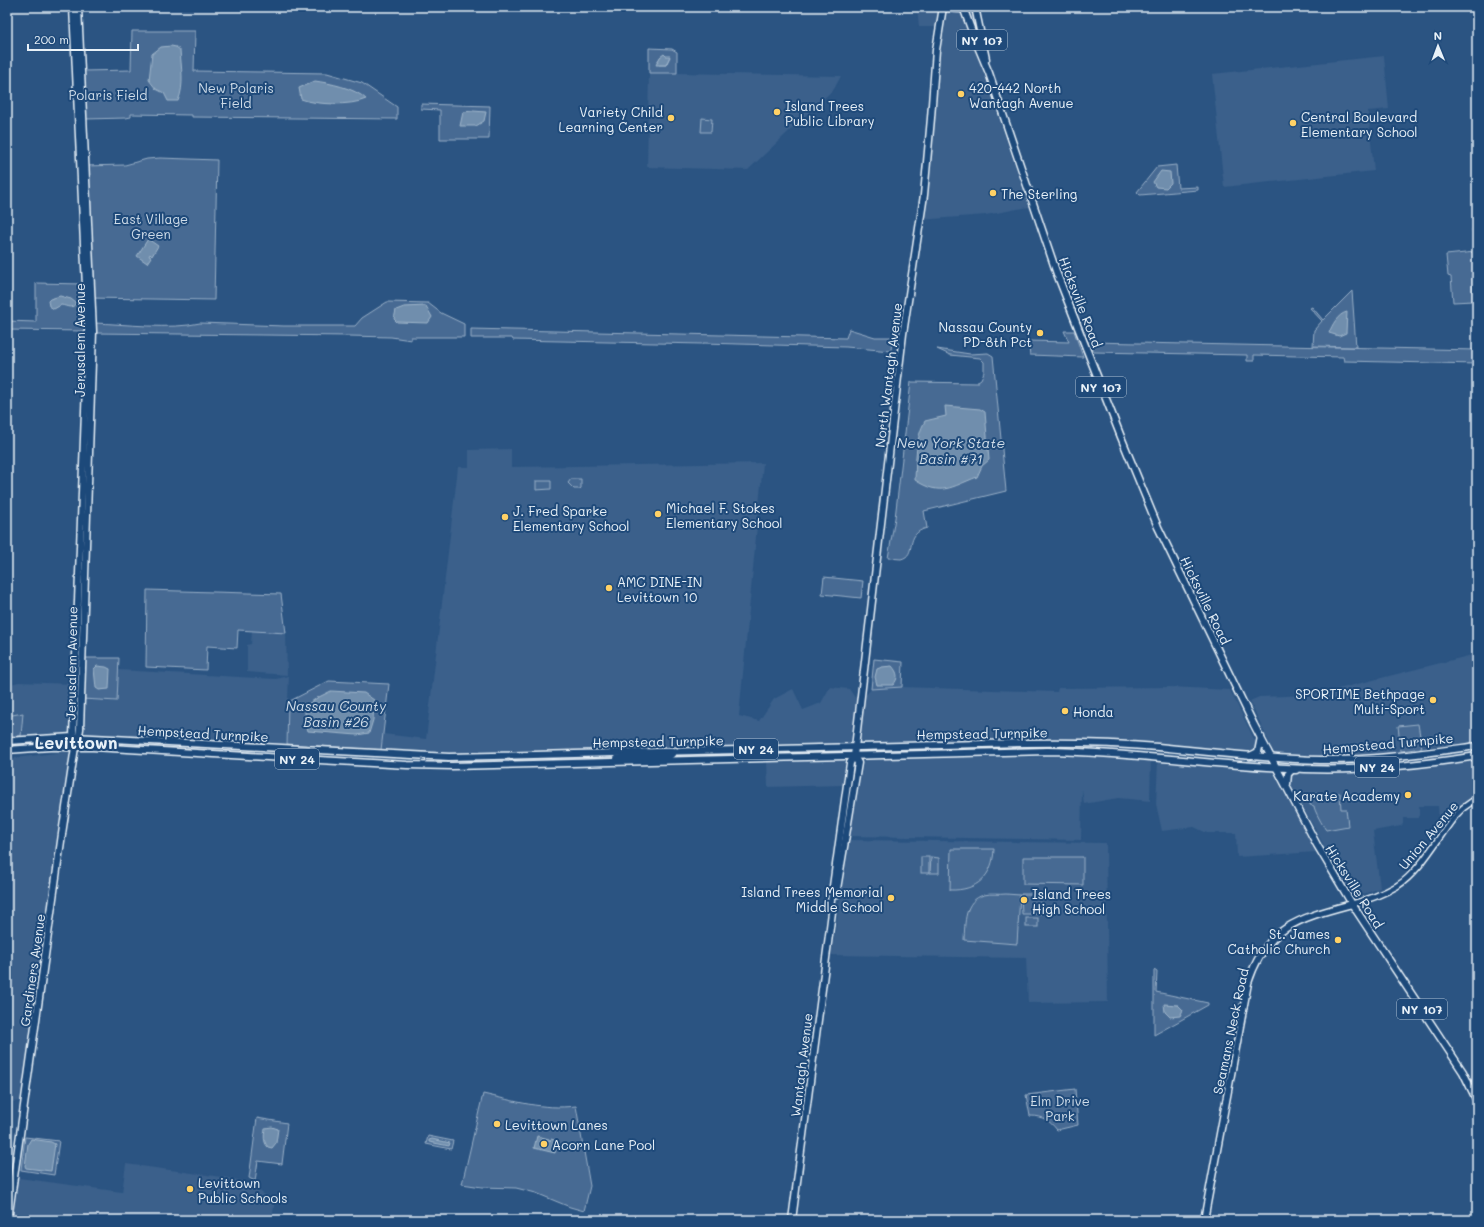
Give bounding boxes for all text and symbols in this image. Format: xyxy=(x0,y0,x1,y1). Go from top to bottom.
scale bar xyxy=(28,26,138,52)
north arrow xyxy=(1418,26,1458,66)
text: N xyxy=(1434,28,1442,43)
road number: NY 107 xyxy=(957,30,1007,50)
text: 200 m xyxy=(34,31,69,47)
park label: New Polaris Field xyxy=(198,79,274,111)
place label: 420-442 North Wantagh Avenue xyxy=(969,79,1074,111)
park label: Polaris Field xyxy=(69,86,147,103)
marker: 420-442 North Wantagh Avenue xyxy=(956,89,966,99)
place label: Island Trees Public Library xyxy=(785,97,875,129)
place label: Variety Child Learning Center xyxy=(559,103,663,135)
marker: Island Trees Public Library xyxy=(772,107,782,117)
place label: Central Boulevard Elementary School xyxy=(1301,108,1418,140)
marker: Variety Child Learning Center xyxy=(666,113,676,123)
marker: Central Boulevard Elementary School xyxy=(1288,118,1298,128)
place label: The Sterling xyxy=(1001,185,1077,202)
marker: The Sterling xyxy=(988,188,998,198)
park label: East Village Green xyxy=(114,210,188,242)
street label: Hicksville Road xyxy=(1056,254,1106,350)
street label: Jerusalem Avenue xyxy=(71,283,88,397)
street label: North Wantagh Avenue xyxy=(871,302,905,448)
place label: Nassau County PD-8th Pct xyxy=(938,318,1032,350)
marker: Nassau County PD-8th Pct xyxy=(1035,328,1045,338)
road number: NY 107 xyxy=(1076,377,1126,397)
water label: New York State Basin #71 xyxy=(897,433,1005,468)
place label: Michael F. Stokes Elementary School xyxy=(666,499,783,531)
place label: J. Fred Sparke Elementary School xyxy=(513,502,630,534)
marker: Michael F. Stokes Elementary School xyxy=(653,509,663,519)
marker: J. Fred Sparke Elementary School xyxy=(500,512,510,522)
street label: Hicksville Road xyxy=(1177,553,1235,647)
place label: AMC DINE-IN Levittown 10 xyxy=(617,573,702,605)
marker: AMC DINE-IN Levittown 10 xyxy=(604,583,614,593)
street label: Jerusalem Avenue xyxy=(62,606,80,720)
place label: SPORTIME Bethpage Multi-Sport xyxy=(1295,685,1425,717)
marker: SPORTIME Bethpage Multi-Sport xyxy=(1428,695,1438,705)
water label: Nassau County Basin #26 xyxy=(286,696,387,731)
place label: Honda xyxy=(1073,703,1114,720)
marker: Honda xyxy=(1060,706,1070,716)
street label: Hempstead Turnpike xyxy=(137,721,269,745)
street label: Hempstead Turnpike xyxy=(916,723,1048,743)
street label: Hempstead Turnpike xyxy=(1322,729,1454,757)
district label: Levittown xyxy=(34,731,118,753)
street label: Hempstead Turnpike xyxy=(592,731,724,751)
road number: NY 24 xyxy=(734,739,778,759)
road number: NY 24 xyxy=(275,749,319,769)
road number: NY 24 xyxy=(1355,757,1399,777)
place label: Karate Academy xyxy=(1293,787,1400,804)
marker: Karate Academy xyxy=(1403,790,1413,800)
street label: Union Avenue xyxy=(1395,797,1461,873)
street label: Hicksville Road xyxy=(1322,841,1388,931)
place label: Island Trees Memorial Middle School xyxy=(741,883,883,915)
place label: Island Trees High School xyxy=(1032,885,1111,917)
marker: Island Trees Memorial Middle School xyxy=(886,893,896,903)
marker: Island Trees High School xyxy=(1019,895,1029,905)
street label: Gardiners Avenue xyxy=(16,913,48,1027)
place label: St. James Catholic Church xyxy=(1228,925,1330,957)
marker: St. James Catholic Church xyxy=(1333,935,1343,945)
street label: Seamans Neck Road xyxy=(1208,966,1252,1096)
road number: NY 107 xyxy=(1397,999,1447,1019)
street label: Wantagh Avenue xyxy=(786,1012,816,1118)
park label: Elm Drive Park xyxy=(1030,1092,1090,1124)
place label: Levittown Lanes xyxy=(505,1116,608,1133)
marker: Levittown Lanes xyxy=(492,1119,502,1129)
place label: Acorn Lane Pool xyxy=(552,1136,655,1153)
marker: Acorn Lane Pool xyxy=(539,1139,549,1149)
place label: Levittown Public Schools xyxy=(198,1174,288,1206)
marker: Levittown Public Schools xyxy=(185,1184,195,1194)

